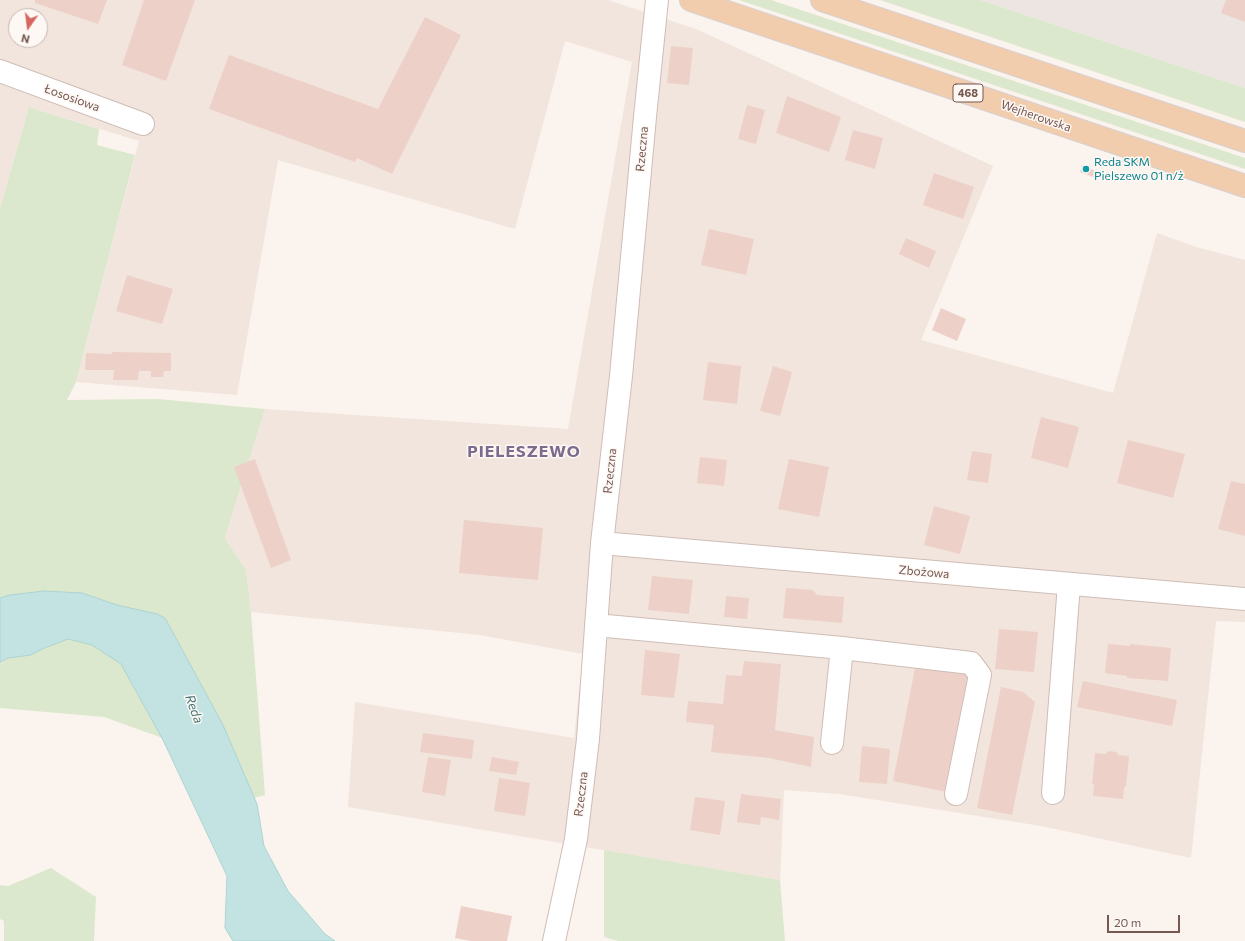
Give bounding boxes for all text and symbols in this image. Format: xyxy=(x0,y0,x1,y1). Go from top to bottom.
north arrow xyxy=(8,8,48,48)
text: N xyxy=(20,32,31,46)
street label: Łososiowa xyxy=(42,81,102,115)
road number: 468 xyxy=(953,84,983,102)
street label: Wejherowska xyxy=(999,97,1073,135)
street label: Rzeczna xyxy=(633,126,651,172)
place label: Reda SKM Pielszewo 01 n/ż xyxy=(1094,155,1184,183)
marker: Reda SKM Pielszewo 01 n/ż xyxy=(1081,164,1091,174)
district label: PIELESZEWO xyxy=(467,442,581,462)
street label: Rzeczna xyxy=(600,448,620,494)
street label: Zbożowa xyxy=(898,563,950,581)
water label: Reda xyxy=(182,692,206,726)
street label: Rzeczna xyxy=(571,771,591,817)
scale bar xyxy=(1109,907,1182,933)
text: 20 m xyxy=(1114,915,1141,929)

